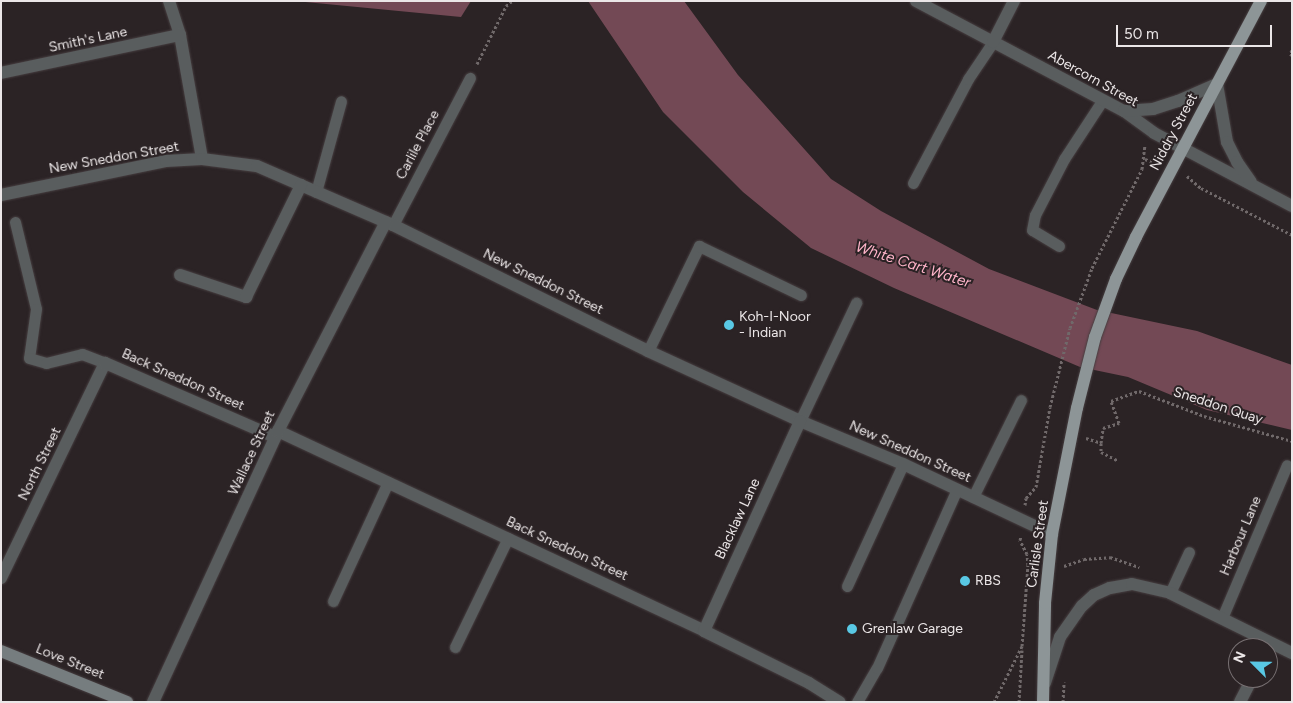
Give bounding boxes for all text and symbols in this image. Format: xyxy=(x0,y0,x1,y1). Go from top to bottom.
scale bar xyxy=(1118,15,1274,47)
street label: Smith's Lane xyxy=(47,24,129,56)
text: 50 m xyxy=(1124,25,1159,43)
street label: Abercorn Street xyxy=(1045,47,1141,111)
street label: Niddry Street xyxy=(1147,90,1201,174)
street label: Carlile Place xyxy=(393,107,443,183)
street label: New Sneddon Street xyxy=(48,138,180,178)
water label: White Cart Water xyxy=(853,238,973,292)
street label: New Sneddon Street xyxy=(480,246,606,318)
place label: Koh-I-Noor - Indian xyxy=(739,309,811,342)
marker: Koh-I-Noor - Indian xyxy=(723,319,735,331)
street label: Back Sneddon Street xyxy=(119,345,247,415)
street label: Sneddon Quay xyxy=(1171,384,1265,428)
street label: Wallace Street xyxy=(225,408,279,498)
street label: New Sneddon Street xyxy=(846,418,974,486)
street label: North Street xyxy=(15,425,65,503)
street label: Blacklaw Lane xyxy=(712,476,764,562)
street label: Harbour Lane xyxy=(1217,494,1265,578)
street label: Carlisle Street xyxy=(1024,499,1052,589)
street label: Back Sneddon Street xyxy=(503,513,631,585)
place label: RBS xyxy=(975,573,1001,589)
marker: RBS xyxy=(959,575,971,587)
place label: Grenlaw Garage xyxy=(862,621,963,637)
marker: Grenlaw Garage xyxy=(846,623,858,635)
north arrow xyxy=(1228,638,1278,688)
street label: Love Street xyxy=(33,641,107,683)
text: N xyxy=(1230,649,1250,666)

